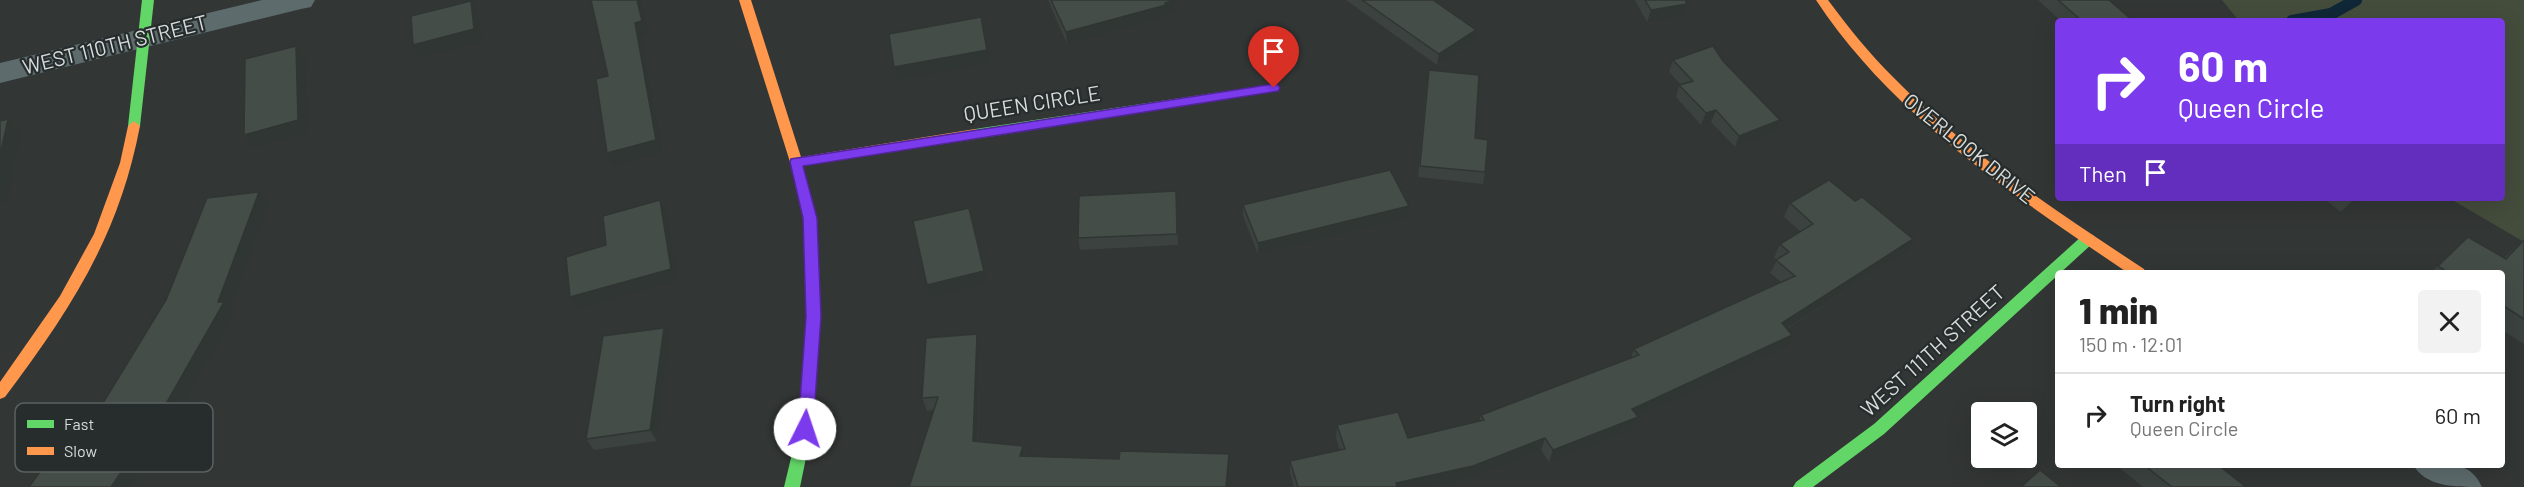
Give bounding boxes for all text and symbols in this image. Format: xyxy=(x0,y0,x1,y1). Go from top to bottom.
street label: WEST 110TH STREET xyxy=(20,9,210,79)
pin xyxy=(1248,26,1299,88)
icon: arrive xyxy=(1257,35,1290,68)
text: 60 m xyxy=(2178,40,2268,90)
icon: right xyxy=(2079,42,2157,120)
street label: QUEEN CIRCLE xyxy=(962,79,1102,126)
street label: OVERLOOK DRIVE xyxy=(1899,87,2041,208)
text: Queen Circle xyxy=(2178,91,2324,123)
icon: arrive xyxy=(2139,156,2172,189)
text: Then xyxy=(2079,160,2127,186)
street label: WEST 111TH STREET xyxy=(1855,279,2009,421)
text: 1 min xyxy=(2079,288,2158,331)
button: close xyxy=(2418,290,2481,353)
text: 150 m · 12:01 xyxy=(2079,332,2183,356)
text: Turn right xyxy=(2130,390,2225,416)
position arrow xyxy=(773,397,837,461)
icon: right xyxy=(2079,399,2112,432)
map controls xyxy=(1971,402,2037,468)
button: layers xyxy=(1971,402,2037,468)
text: 60 m xyxy=(2435,402,2481,428)
legend xyxy=(15,403,213,472)
text: Fast xyxy=(64,414,94,433)
text: Queen Circle xyxy=(2130,416,2238,440)
text: Slow xyxy=(64,441,97,460)

